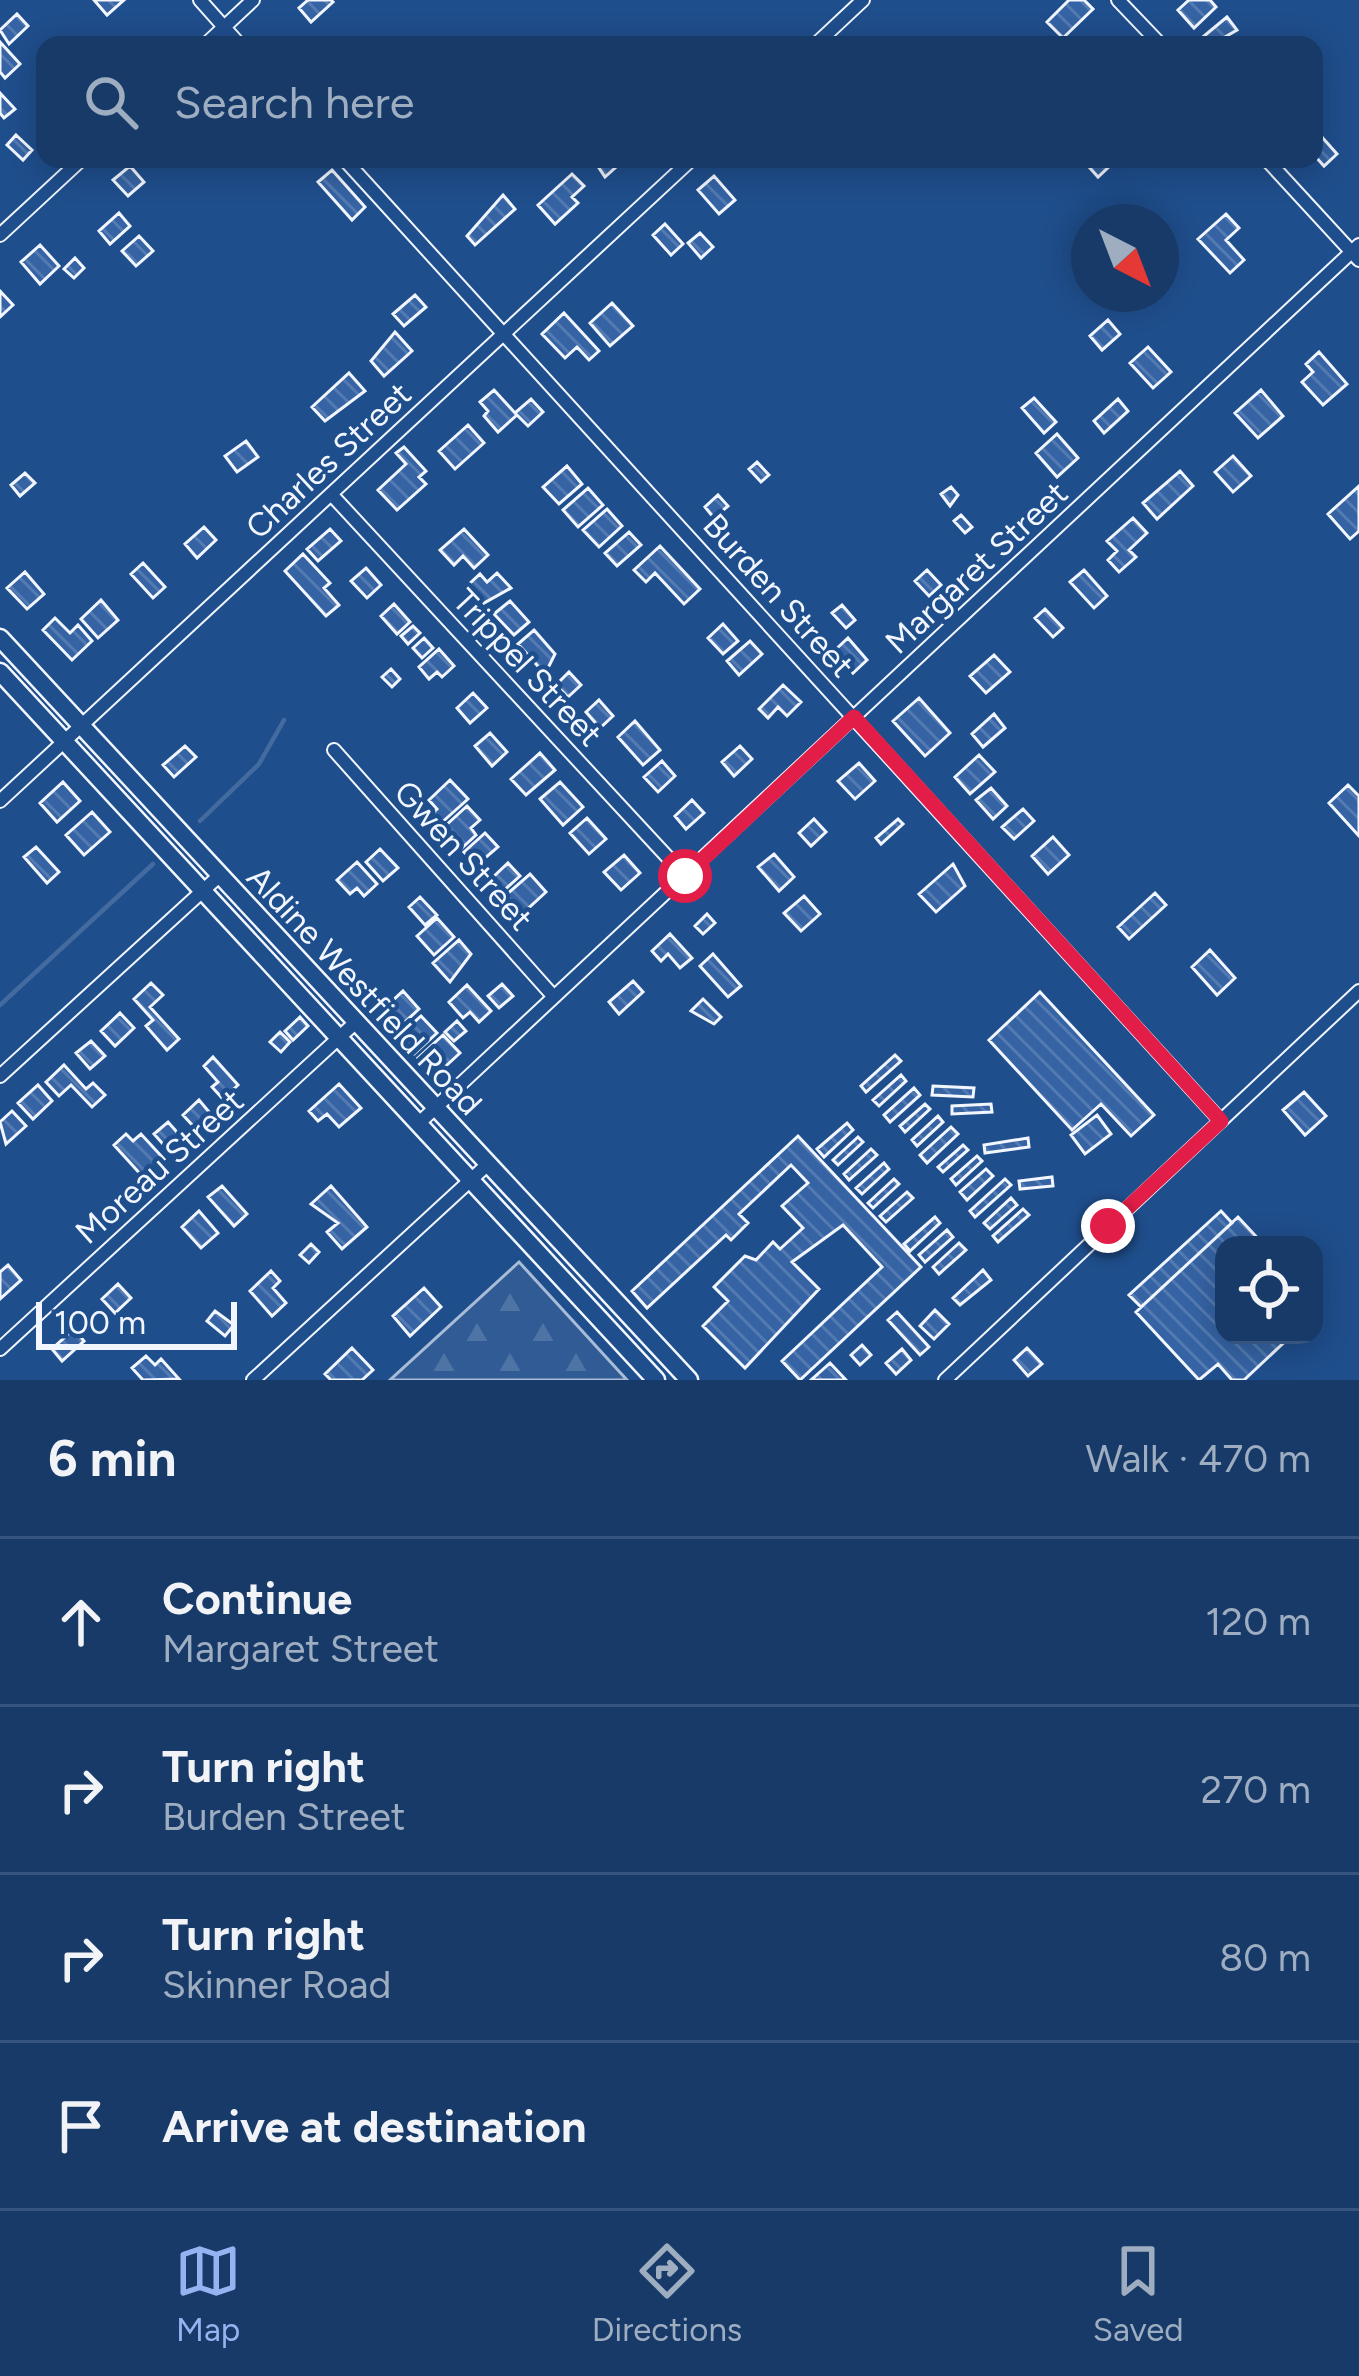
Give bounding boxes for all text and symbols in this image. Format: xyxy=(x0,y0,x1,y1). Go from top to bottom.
search box xyxy=(36,36,1323,168)
icon: search xyxy=(78,69,144,135)
text: Search here xyxy=(174,75,414,129)
north arrow xyxy=(1071,204,1179,312)
street label: Charles Street xyxy=(238,374,419,547)
street label: Margaret Street xyxy=(877,473,1075,662)
street label: Burden Street xyxy=(695,506,862,685)
street label: Trippel Street xyxy=(445,581,610,754)
street label: Gwen Street xyxy=(386,773,541,938)
route start xyxy=(658,849,712,903)
street label: Aldine Westfield Road xyxy=(239,858,490,1123)
street label: Moreau Street xyxy=(68,1081,251,1252)
route end xyxy=(1081,1199,1135,1253)
map controls xyxy=(1215,1236,1323,1344)
button: locate xyxy=(1215,1236,1323,1344)
scale bar xyxy=(36,1296,237,1349)
text: 100 m xyxy=(54,1303,146,1342)
text: 6 min xyxy=(48,1428,177,1489)
text: Walk · 470 m xyxy=(1086,1435,1311,1482)
text: Continue xyxy=(162,1571,352,1625)
icon: ahead xyxy=(48,1589,114,1655)
text: 120 m xyxy=(1205,1598,1311,1645)
text: Margaret Street xyxy=(162,1625,439,1672)
text: Turn right xyxy=(162,1739,365,1793)
icon: right xyxy=(48,1757,114,1823)
text: 270 m xyxy=(1200,1766,1311,1813)
text: Burden Street xyxy=(162,1793,406,1840)
text: Turn right xyxy=(162,1907,365,1961)
icon: right xyxy=(48,1925,114,1991)
text: 80 m xyxy=(1219,1934,1311,1981)
text: Skinner Road xyxy=(162,1961,391,2008)
icon: arrive xyxy=(48,2093,114,2159)
text: Arrive at destination xyxy=(162,2099,586,2153)
tab: Map xyxy=(175,2238,241,2349)
tab: Directions xyxy=(592,2238,742,2349)
tab: Saved xyxy=(1093,2238,1184,2349)

